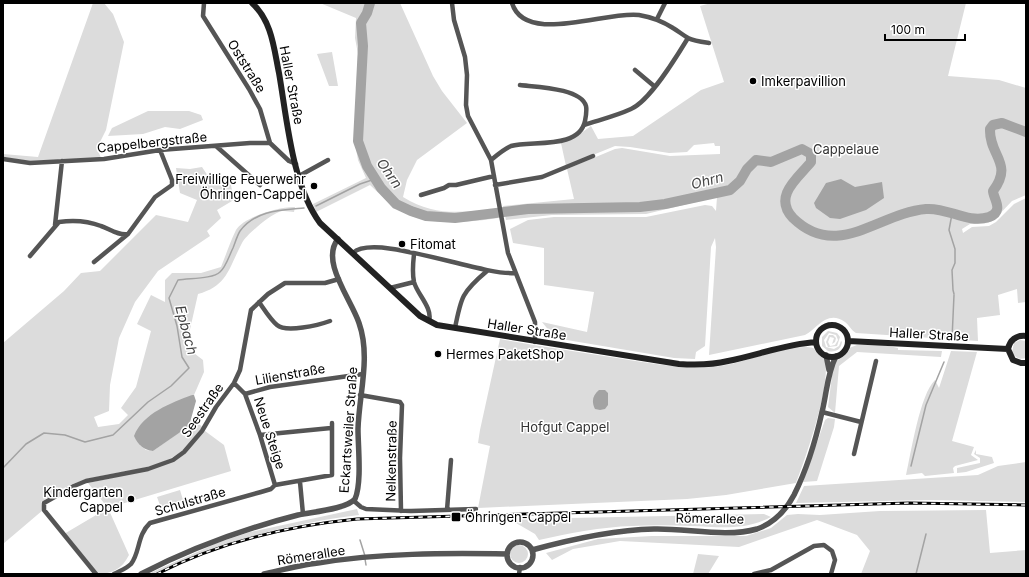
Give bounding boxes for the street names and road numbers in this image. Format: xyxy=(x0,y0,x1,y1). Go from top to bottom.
street label: Oststraße xyxy=(224,36,270,96)
street label: Haller Straße xyxy=(277,44,307,126)
street label: Cappelbergstraße xyxy=(96,128,208,156)
street label: Haller Straße xyxy=(486,315,568,343)
street label: Haller Straße xyxy=(889,324,969,344)
street label: Lilienstraße xyxy=(254,360,326,388)
street label: Eckartsweiler Straße xyxy=(336,366,360,494)
street label: Seestraße xyxy=(178,380,226,440)
street label: Neue Steige xyxy=(251,395,289,471)
street label: Nelkenstraße xyxy=(382,420,400,502)
street label: Schulstraße xyxy=(153,483,227,519)
street label: Römerallee xyxy=(676,509,744,527)
street label: Römerallee xyxy=(276,542,346,568)

